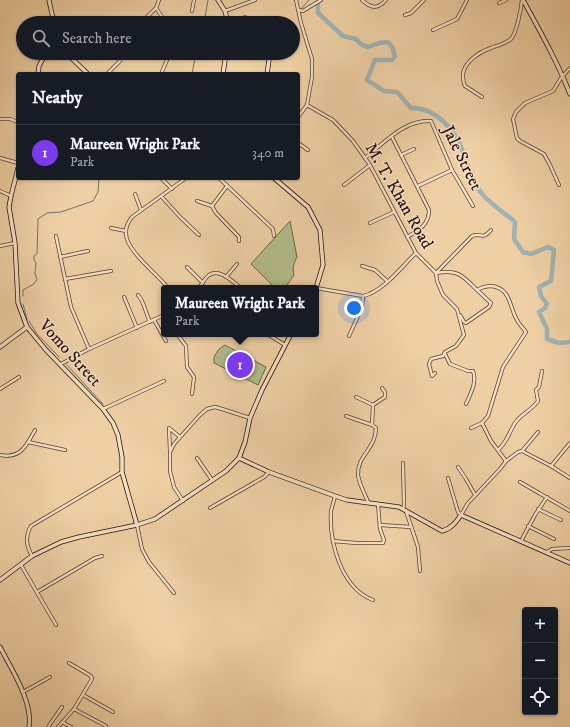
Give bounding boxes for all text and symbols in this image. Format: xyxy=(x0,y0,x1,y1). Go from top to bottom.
search box xyxy=(16,16,300,60)
icon: search xyxy=(30,27,52,49)
text: Search here xyxy=(62,29,131,48)
text: Nearby xyxy=(32,87,82,109)
street label: Jale Street xyxy=(436,120,487,195)
text: Maureen Wright Park xyxy=(70,135,200,154)
street label: M. T. Khan Road xyxy=(360,139,438,253)
text: 1 xyxy=(43,145,47,161)
text: 340 m xyxy=(252,145,284,161)
text: Park xyxy=(70,154,94,170)
popup xyxy=(161,285,319,337)
text: Maureen Wright Park xyxy=(175,294,305,313)
your location xyxy=(344,298,364,318)
text: Park xyxy=(175,313,199,329)
street label: Vomo Street xyxy=(33,314,106,392)
pin: 1 xyxy=(227,350,253,380)
map controls xyxy=(522,607,558,715)
button: + xyxy=(522,607,558,643)
button: − xyxy=(522,643,558,679)
button: locate xyxy=(522,679,558,715)

